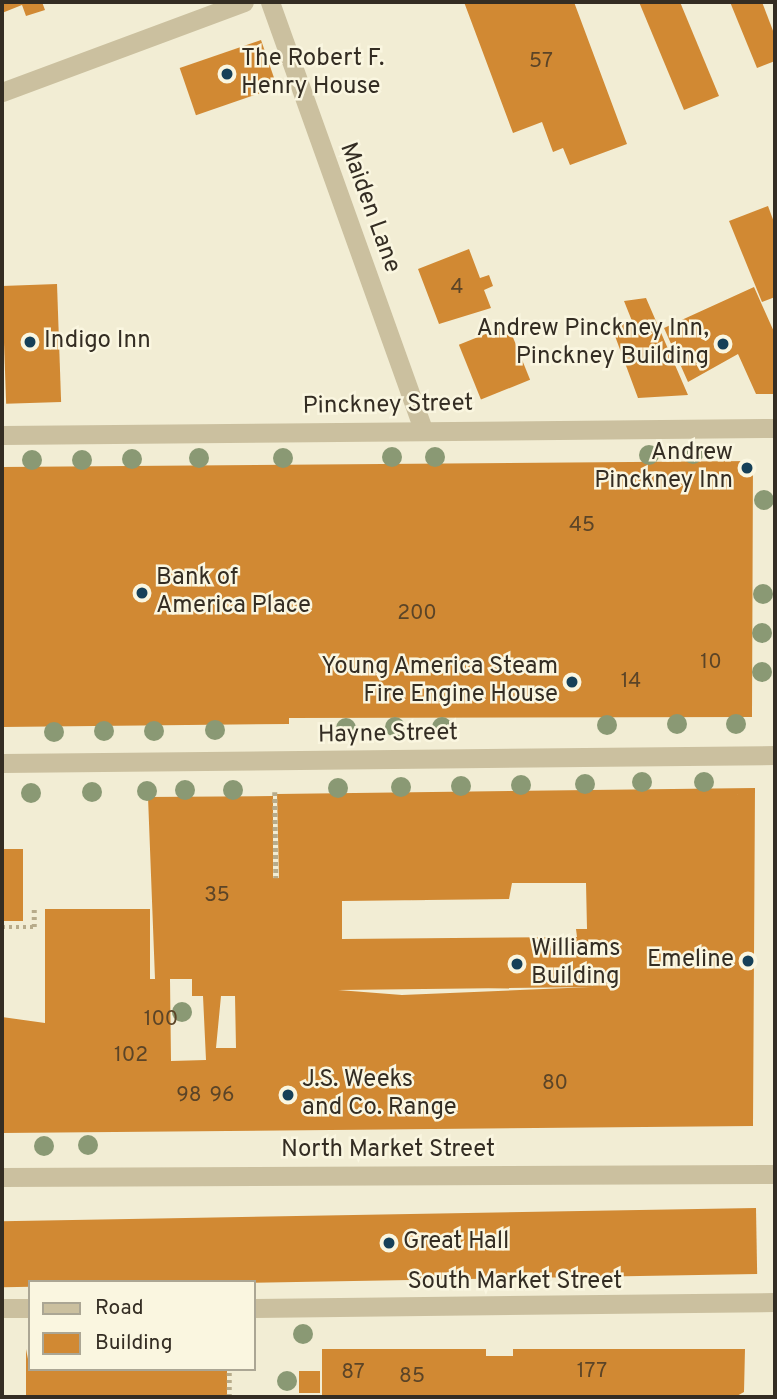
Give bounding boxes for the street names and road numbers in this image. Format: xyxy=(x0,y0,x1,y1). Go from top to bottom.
street label: Maiden Lane xyxy=(332,139,406,277)
street label: Pinckney Street xyxy=(302,390,474,422)
street label: Hayne Street xyxy=(318,719,458,751)
street label: North Market Street xyxy=(281,1137,495,1165)
street label: South Market Street xyxy=(408,1269,622,1297)

